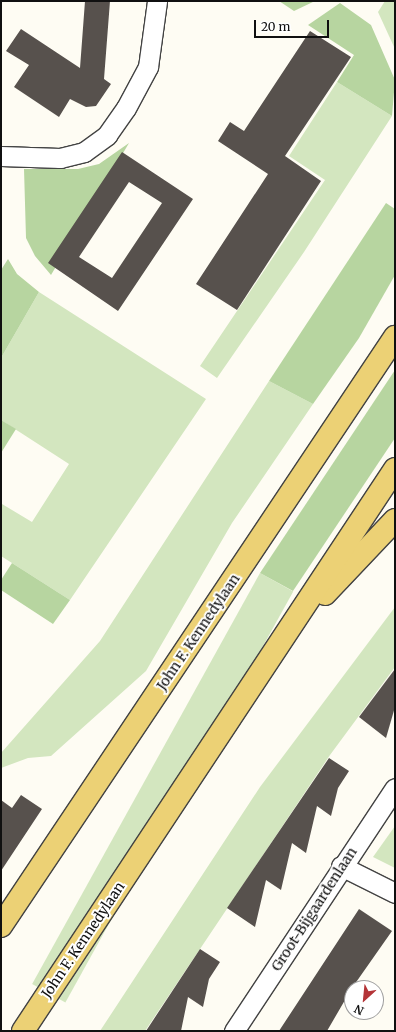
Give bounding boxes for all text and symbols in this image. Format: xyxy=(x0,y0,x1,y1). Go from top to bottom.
scale bar xyxy=(256,12,331,38)
text: 20 m xyxy=(261,19,290,34)
street label: John F. Kennedylaan xyxy=(153,571,243,693)
street label: Groot-Bijgaardenlaan xyxy=(268,844,360,974)
street label: John F. Kennedylaan xyxy=(38,879,128,1001)
north arrow xyxy=(344,980,384,1020)
text: N xyxy=(352,1002,366,1018)

